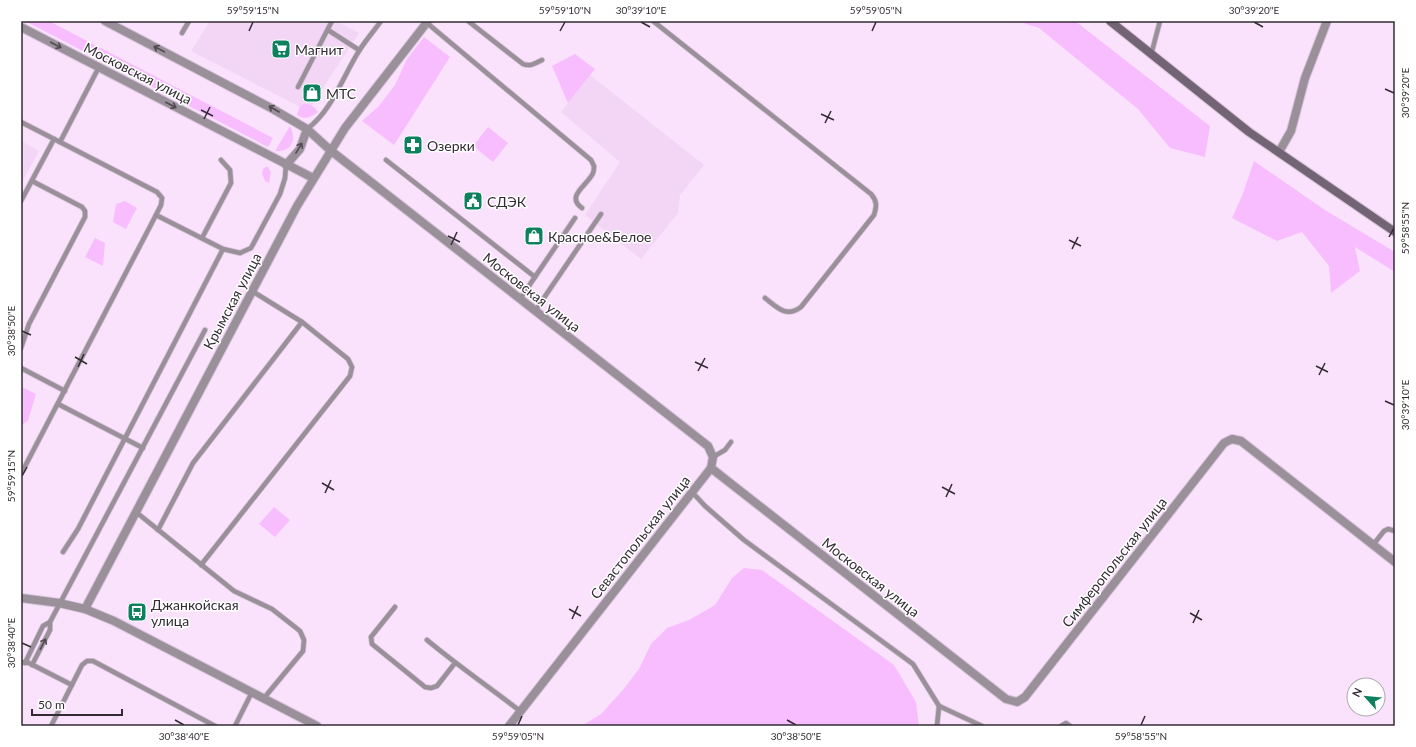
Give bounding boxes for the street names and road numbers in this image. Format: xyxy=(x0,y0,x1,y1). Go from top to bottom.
street label: Московская улица xyxy=(81,38,195,108)
street label: Московская улица xyxy=(480,249,584,335)
street label: Крымская улица xyxy=(199,250,265,352)
street label: Севастопольская улица xyxy=(586,472,694,602)
street label: Симферопольская улица xyxy=(1058,494,1170,630)
street label: Московская улица xyxy=(819,534,923,620)

